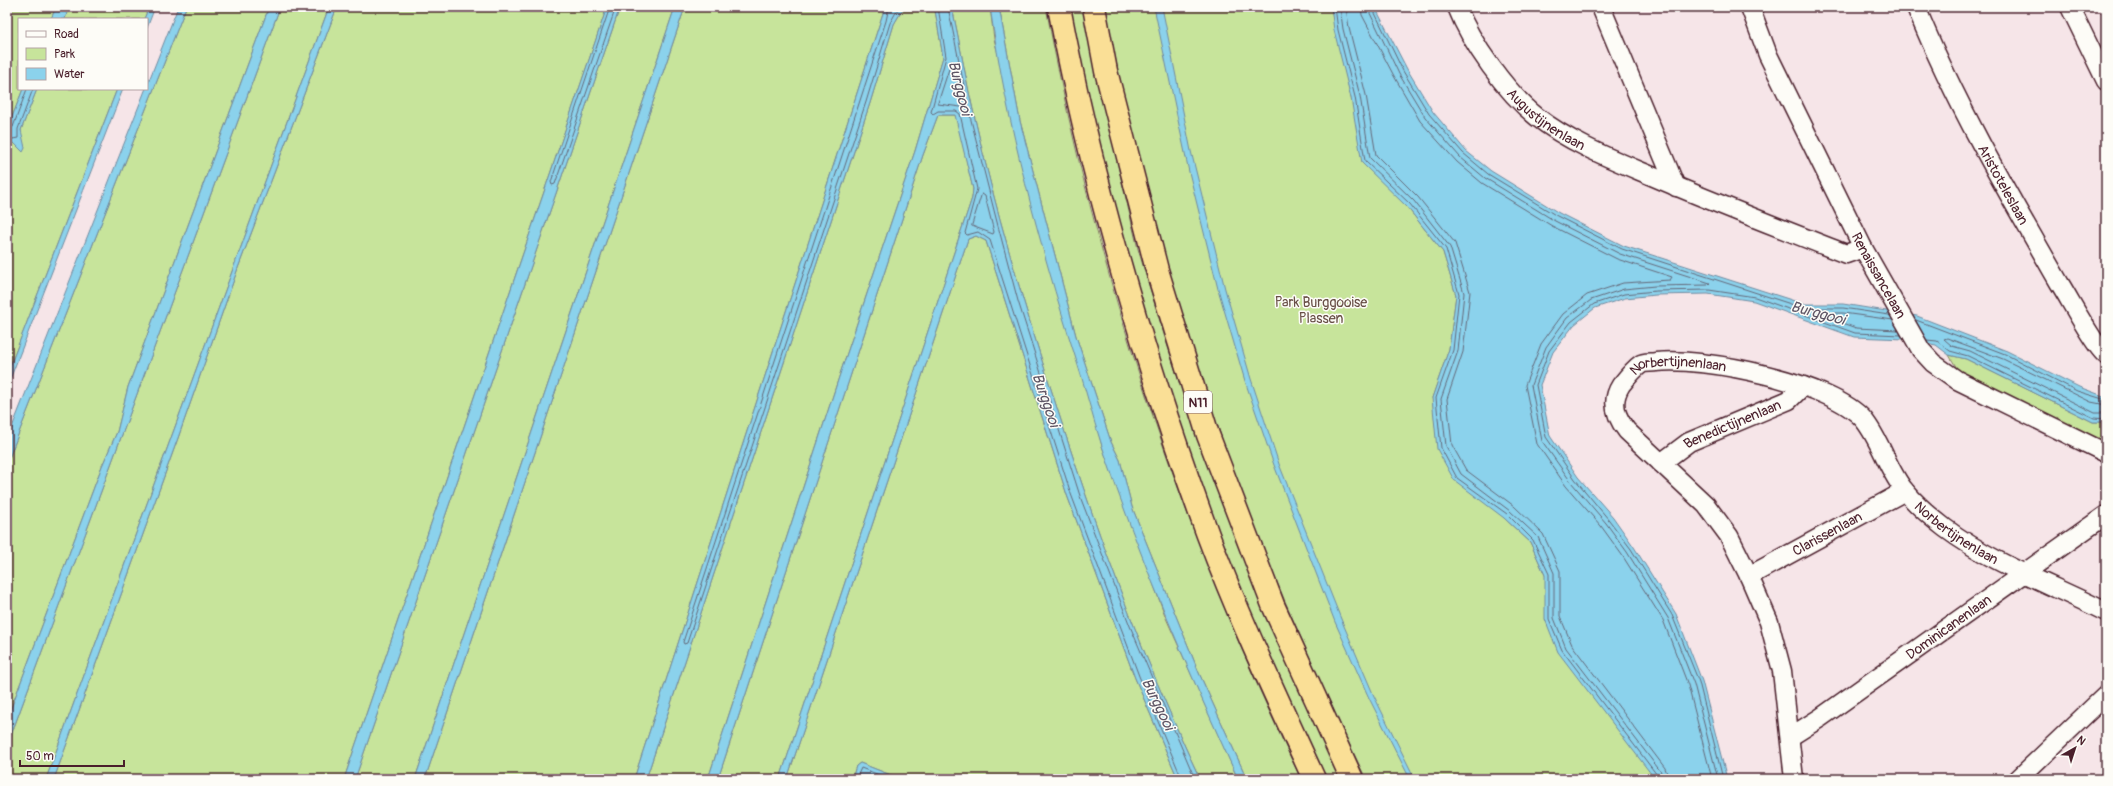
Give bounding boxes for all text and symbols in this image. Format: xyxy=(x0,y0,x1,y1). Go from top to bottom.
legend xyxy=(18,18,148,90)
text: Road xyxy=(54,27,79,42)
text: Park xyxy=(54,47,75,62)
water label: Burggooi xyxy=(944,59,976,119)
text: Water xyxy=(54,67,85,82)
street label: Augustijnenlaan xyxy=(1503,85,1588,154)
street label: Aristoteleslaan xyxy=(1974,142,2032,228)
street label: Renaissancelaan xyxy=(1848,230,1909,322)
park label: Park Burggooise Plassen xyxy=(1275,294,1367,327)
water label: Burggooi xyxy=(1789,297,1849,330)
street label: Norbertijnenlaan xyxy=(1626,353,1728,379)
water label: Burggooi xyxy=(1028,371,1064,432)
road number: N11 xyxy=(1184,391,1212,413)
street label: Benedictijnenlaan xyxy=(1680,396,1784,452)
street label: Norbertijnenlaan xyxy=(1911,498,2001,568)
street label: Clarissenlaan xyxy=(1790,508,1865,560)
street label: Dominicanenlaan xyxy=(1903,591,1995,663)
water label: Burggooi xyxy=(1137,675,1179,735)
north arrow xyxy=(2055,728,2095,768)
text: N xyxy=(2074,733,2088,748)
scale bar xyxy=(20,742,124,768)
text: 50 m xyxy=(26,749,54,764)

